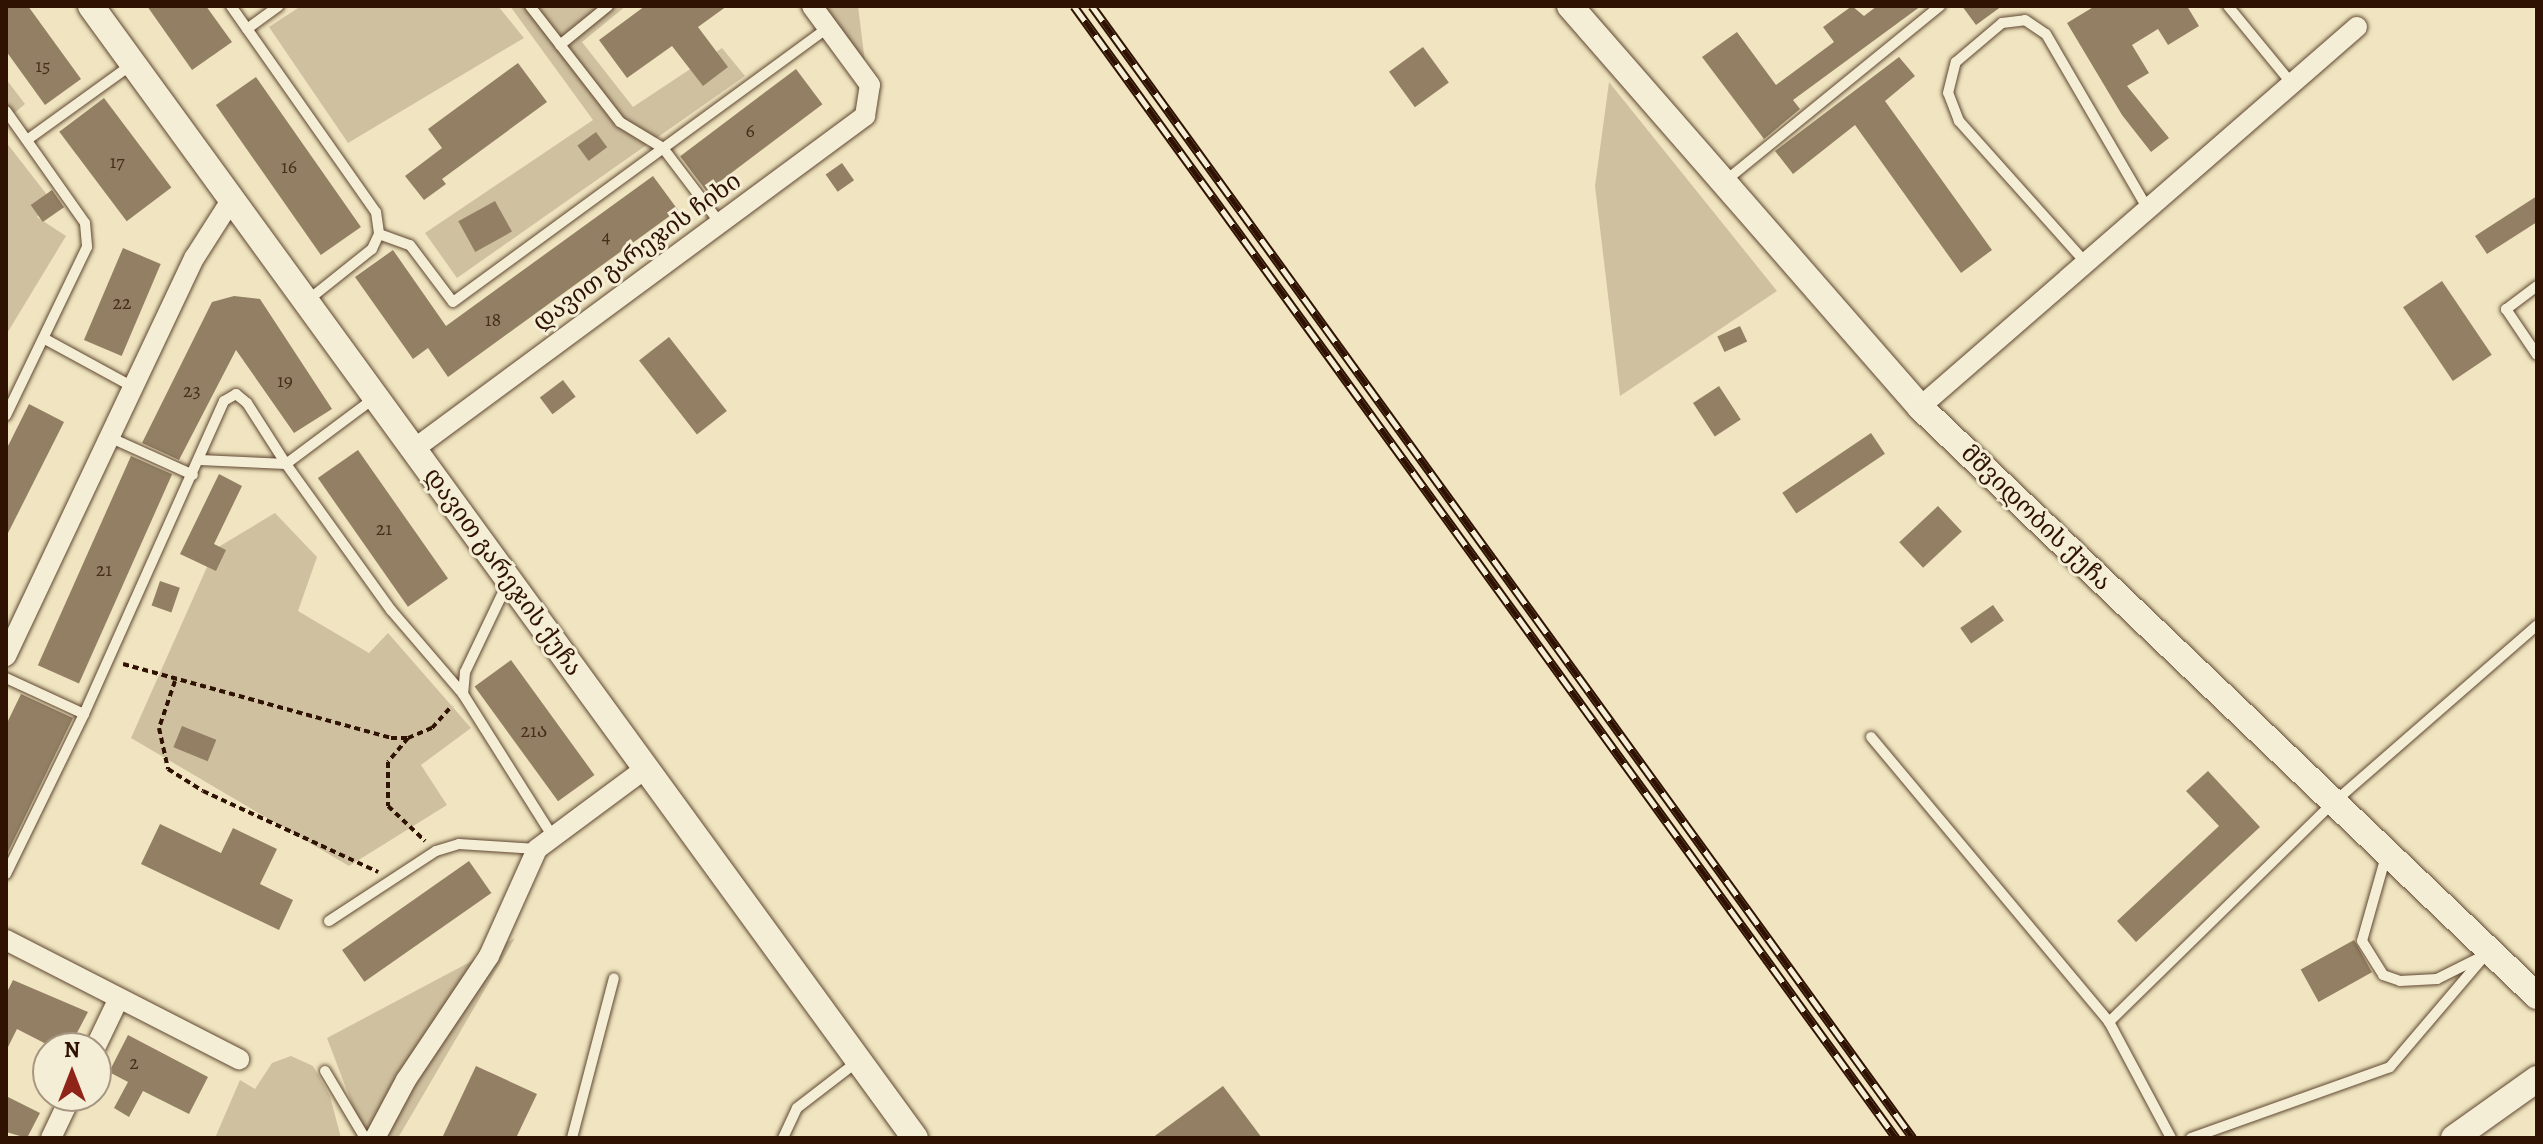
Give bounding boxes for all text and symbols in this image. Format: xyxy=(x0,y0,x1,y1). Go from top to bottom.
house number: 15 xyxy=(35,53,51,77)
house number: 6 xyxy=(745,118,755,142)
house number: 17 xyxy=(109,149,125,173)
house number: 16 xyxy=(281,154,297,178)
street label: დავით გარეჯის ჩიხი xyxy=(527,167,747,337)
house number: 4 xyxy=(601,224,611,248)
house number: 22 xyxy=(113,290,131,314)
house number: 18 xyxy=(485,307,501,331)
house number: 19 xyxy=(277,368,293,392)
house number: 23 xyxy=(183,378,201,402)
street label: მშვიდობის ქუჩა xyxy=(1955,439,2117,597)
street label: დავით გარეჯის ქუჩა xyxy=(418,462,588,682)
house number: 21 xyxy=(376,516,392,540)
house number: 21 xyxy=(96,557,112,581)
house number: 21ა xyxy=(520,718,548,742)
north arrow xyxy=(32,1032,112,1112)
text: N xyxy=(64,1035,80,1065)
house number: 2 xyxy=(129,1050,139,1074)

